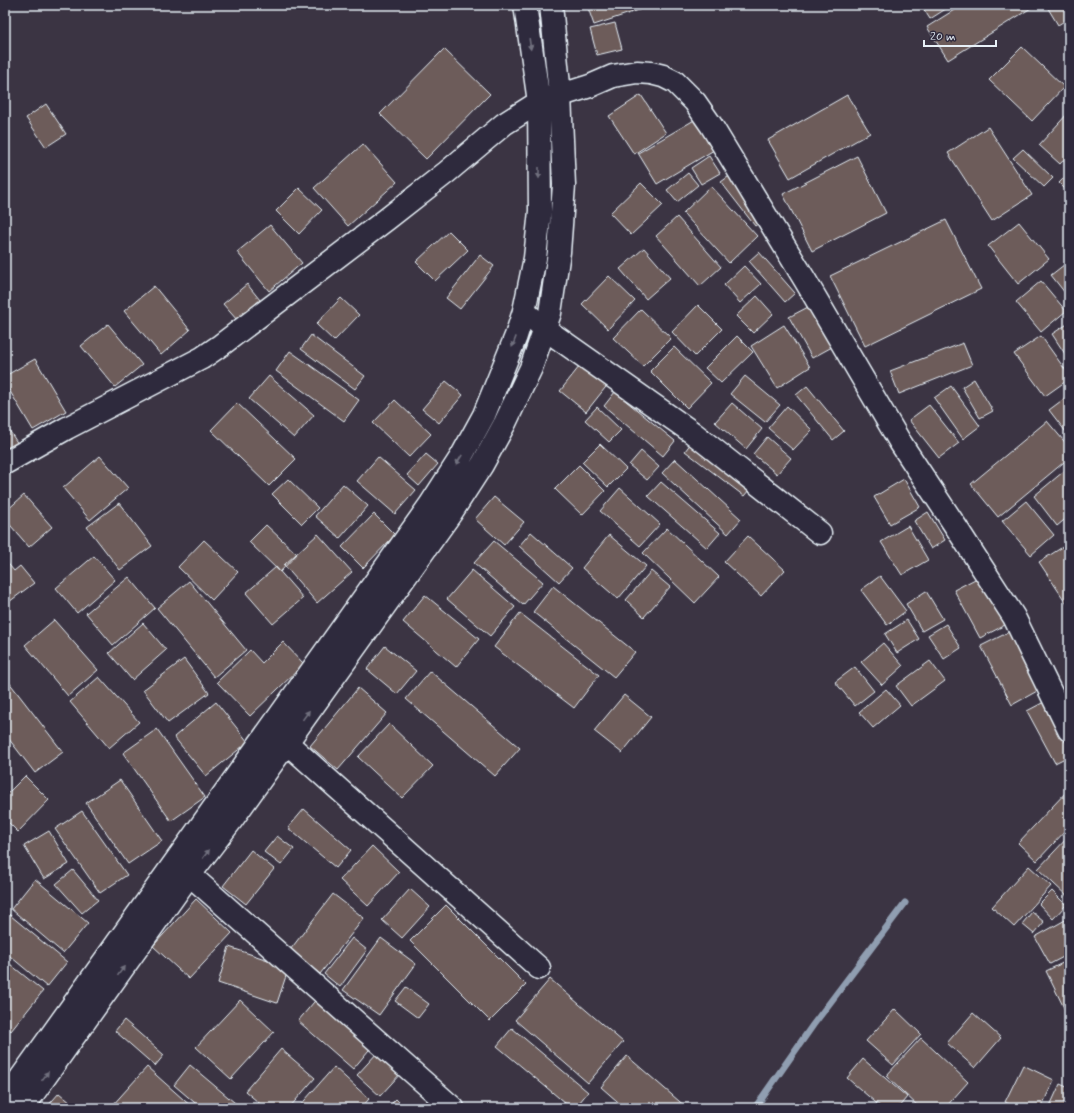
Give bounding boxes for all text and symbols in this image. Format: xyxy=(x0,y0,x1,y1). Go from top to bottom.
scale bar xyxy=(924,22,996,48)
text: 20 m xyxy=(930,29,956,45)
one-way arrow xyxy=(527,38,533,50)
one-way arrow xyxy=(536,167,542,180)
one-way arrow xyxy=(510,336,516,348)
one-way arrow xyxy=(455,455,463,465)
one-way arrow xyxy=(302,709,310,720)
one-way arrow xyxy=(202,849,210,860)
one-way arrow xyxy=(117,965,125,976)
one-way arrow xyxy=(41,1071,50,1082)

